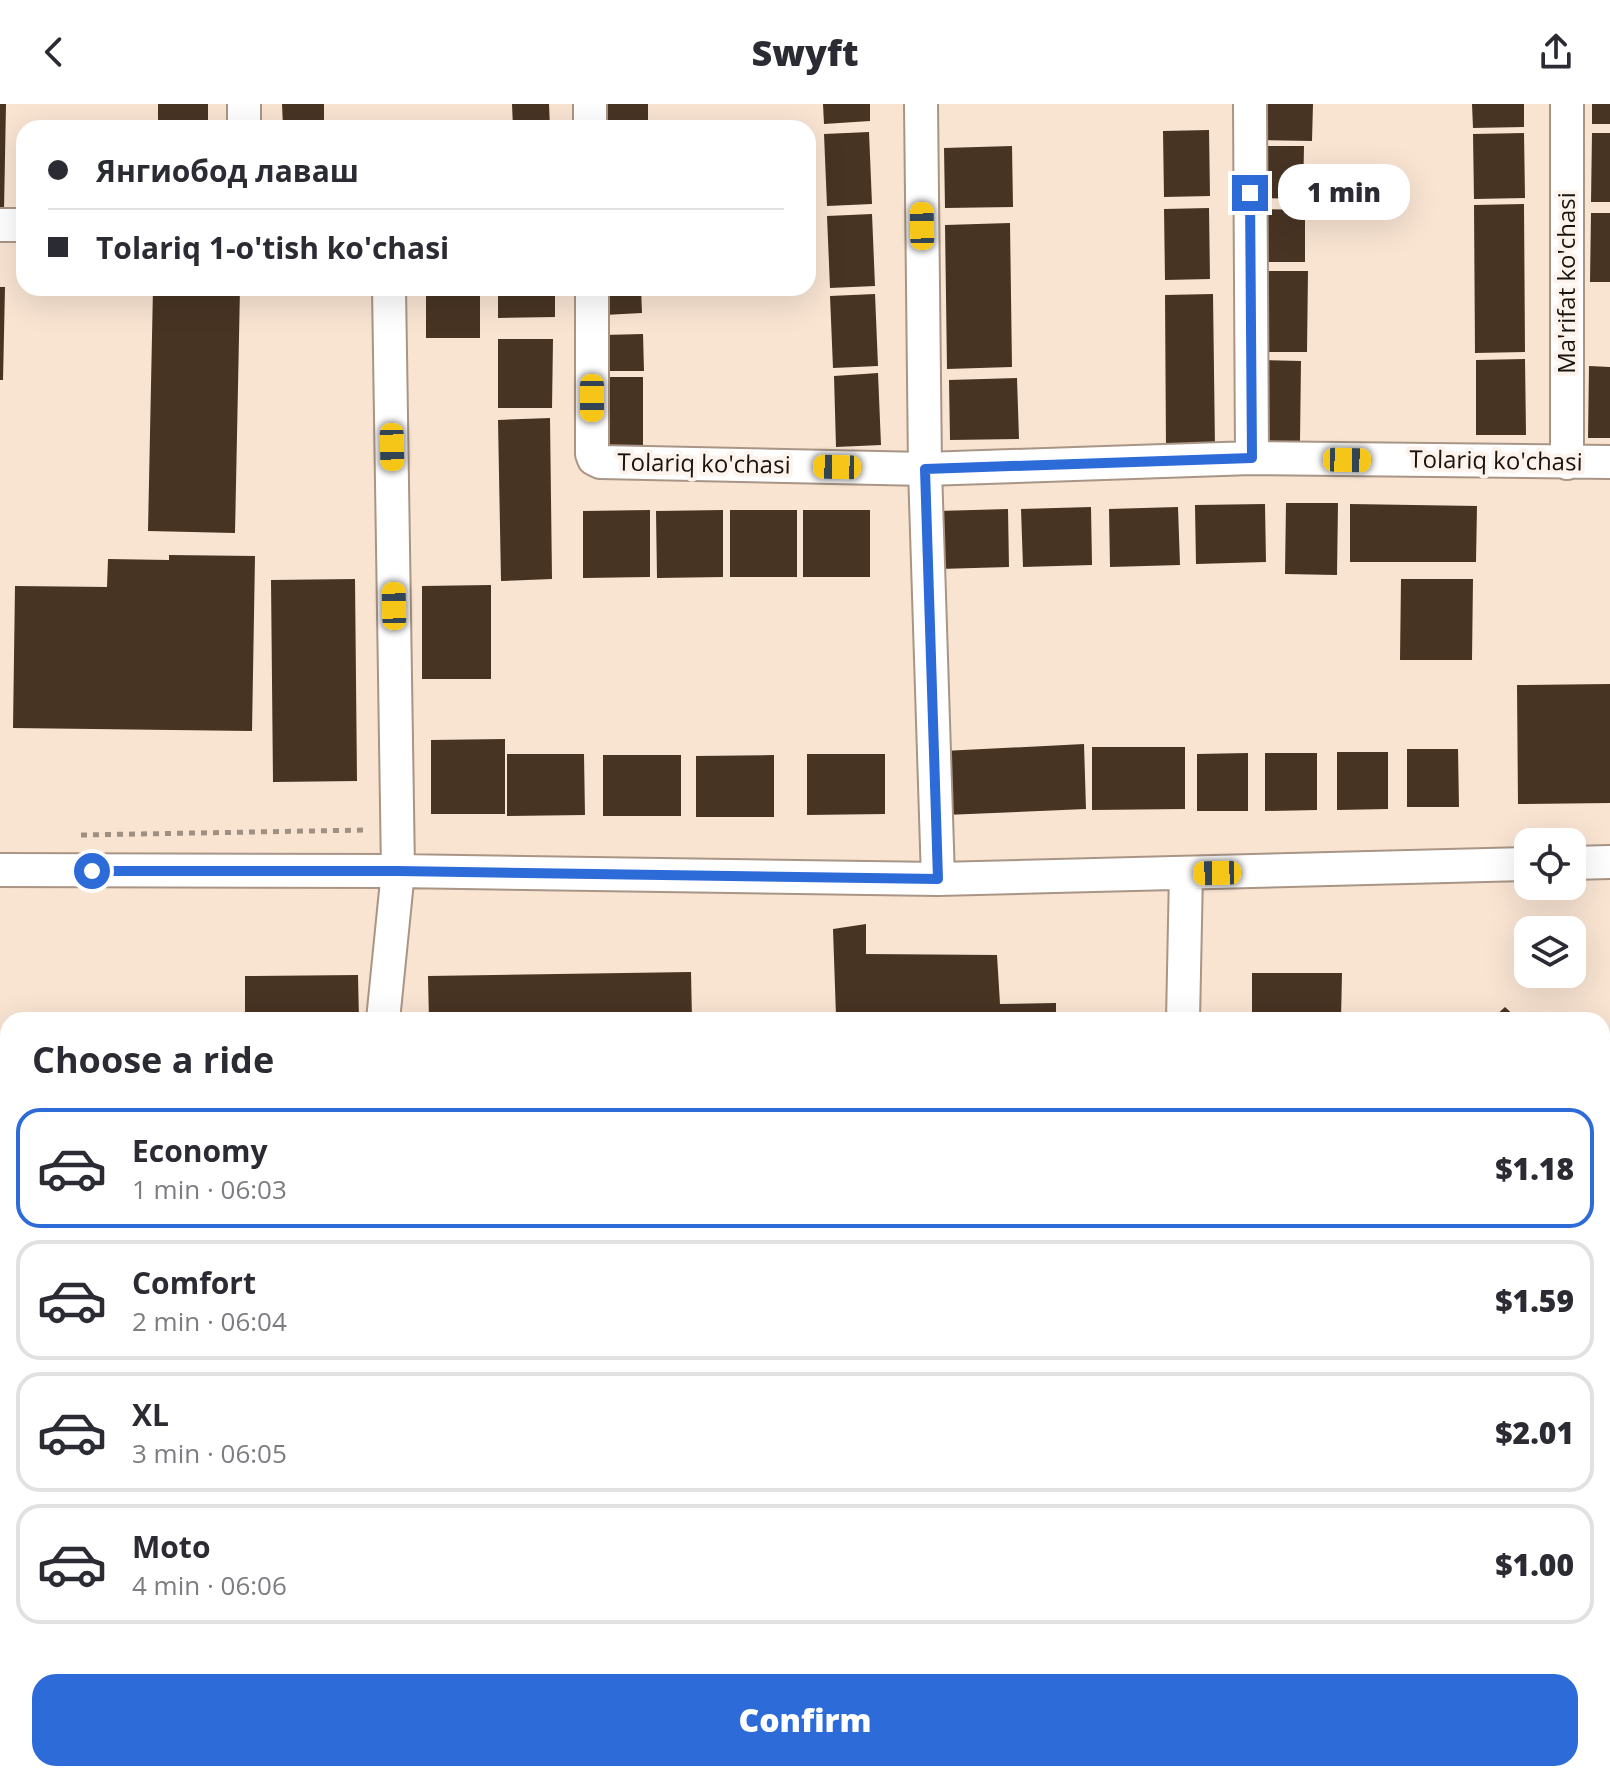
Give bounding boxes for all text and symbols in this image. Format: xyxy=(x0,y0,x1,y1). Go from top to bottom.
text: Swyft xyxy=(752,28,858,77)
icon: back xyxy=(32,30,76,74)
icon: share xyxy=(1534,30,1578,74)
text: Янгиобод лаваш xyxy=(96,150,359,191)
callout: 1 min xyxy=(1278,165,1410,221)
text: 1 min xyxy=(1307,174,1381,210)
route end xyxy=(1232,175,1268,211)
street label: Ma'rifat ko'chasi xyxy=(1549,192,1582,374)
car xyxy=(910,202,934,250)
text: Tolariq 1-o'tish ko'chasi xyxy=(96,227,449,268)
car xyxy=(580,374,604,422)
car xyxy=(380,423,404,471)
street label: Tolariq ko'chasi xyxy=(1409,441,1583,478)
street label: Tolariq ko'chasi xyxy=(617,444,791,481)
car xyxy=(1323,448,1371,472)
car xyxy=(813,455,861,479)
car xyxy=(382,582,406,630)
map controls xyxy=(1514,828,1586,988)
button: locate xyxy=(1514,828,1586,900)
route start xyxy=(74,853,110,889)
car xyxy=(1193,861,1241,885)
button: layers xyxy=(1514,916,1586,988)
text: Choose a ride xyxy=(32,1035,274,1084)
text: Economy xyxy=(132,1130,268,1171)
icon: car xyxy=(36,1132,108,1204)
text: $1.18 xyxy=(1495,1148,1574,1189)
text: 1 min · 06:03 xyxy=(132,1171,287,1207)
text: Comfort xyxy=(132,1262,256,1303)
icon: car xyxy=(36,1264,108,1336)
text: $1.59 xyxy=(1495,1280,1574,1321)
text: 2 min · 06:04 xyxy=(132,1303,287,1339)
text: XL xyxy=(132,1394,169,1435)
icon: car xyxy=(36,1396,108,1468)
text: $2.01 xyxy=(1495,1412,1574,1453)
text: 3 min · 06:05 xyxy=(132,1435,287,1471)
text: Moto xyxy=(132,1526,210,1567)
icon: car xyxy=(36,1528,108,1600)
text: $1.00 xyxy=(1495,1544,1574,1585)
text: 4 min · 06:06 xyxy=(132,1567,287,1603)
button: Confirm xyxy=(32,1674,1578,1766)

